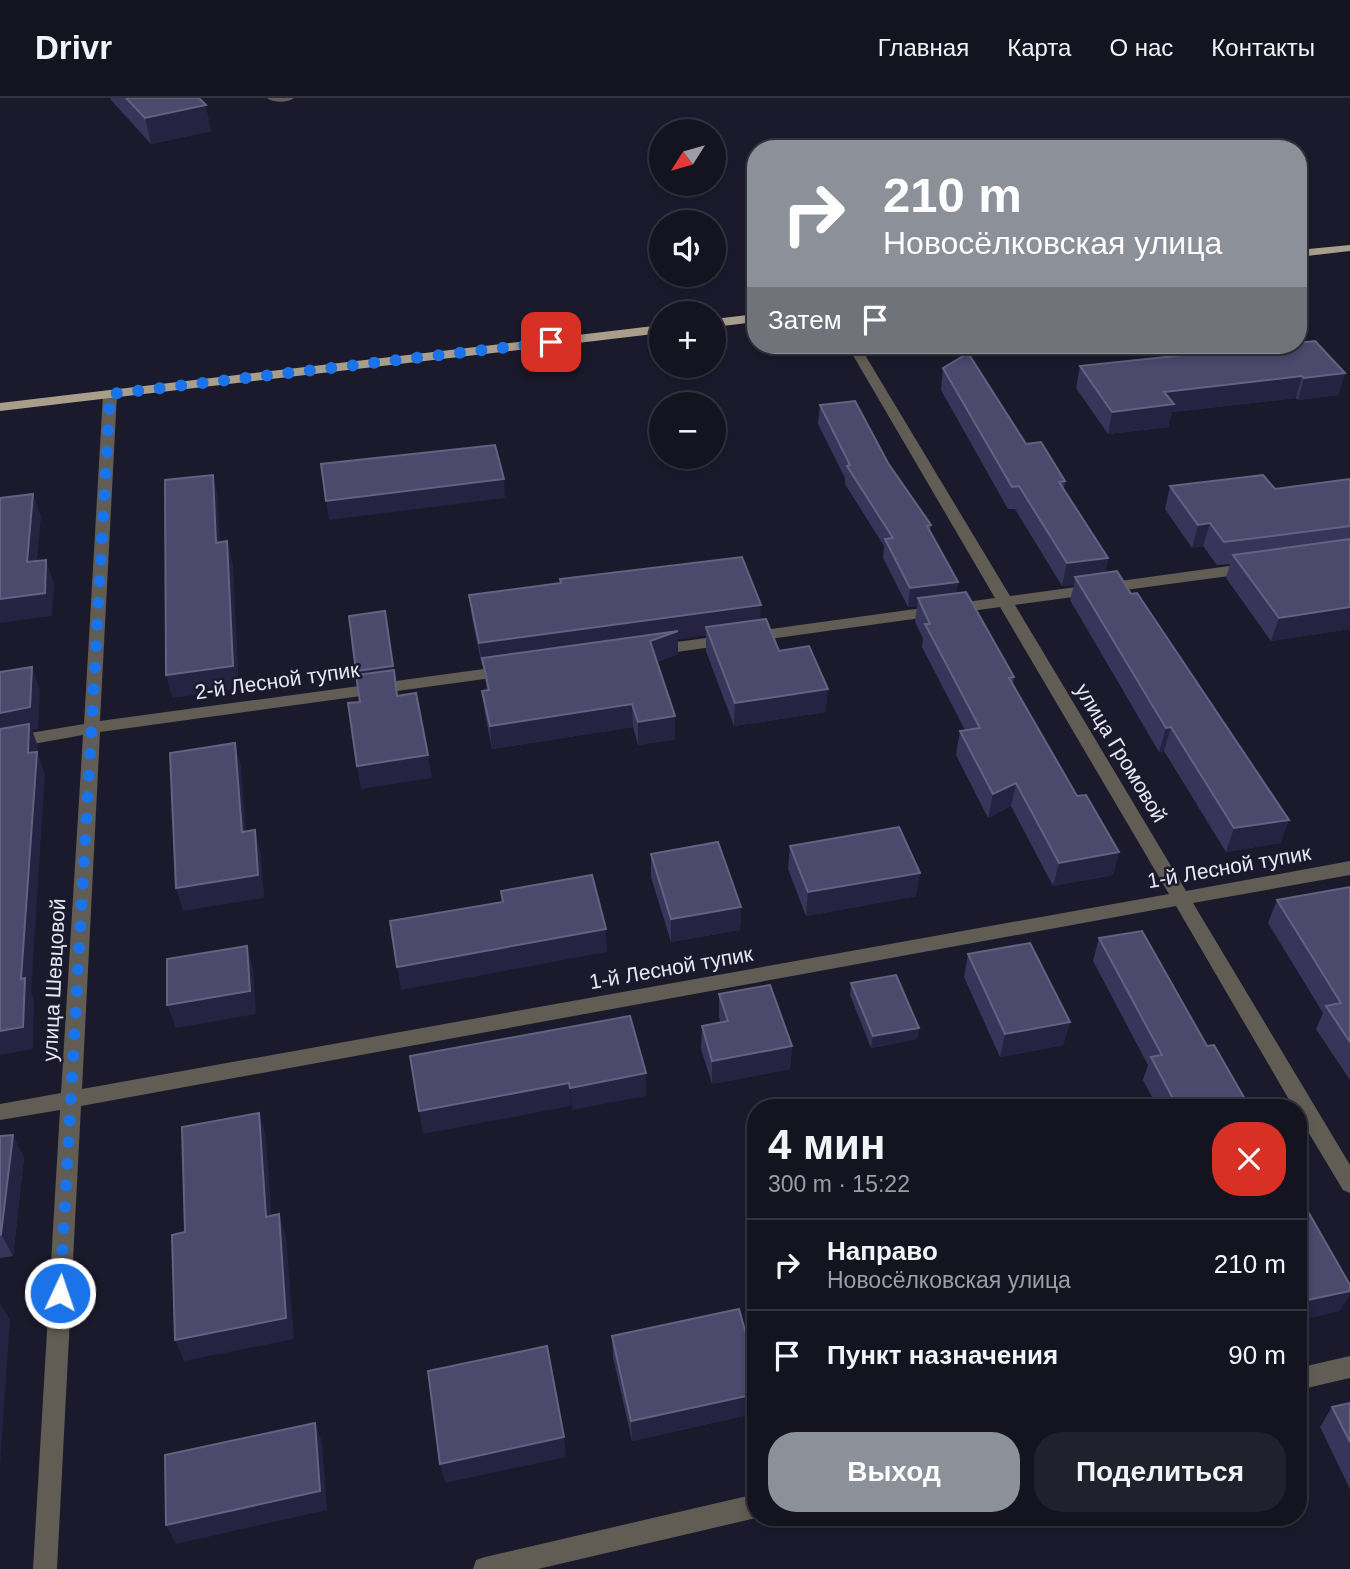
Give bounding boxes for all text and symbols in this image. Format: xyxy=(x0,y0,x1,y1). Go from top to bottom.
text: Drivr xyxy=(35,29,112,66)
text: Главная xyxy=(878,34,969,61)
text: Карта xyxy=(1007,34,1071,61)
text: О нас xyxy=(1109,34,1173,61)
text: Контакты xyxy=(1211,34,1315,61)
north arrow xyxy=(649,119,726,196)
map controls xyxy=(649,119,726,469)
icon: right xyxy=(768,168,859,259)
text: 210 m xyxy=(883,168,1022,222)
button: sound xyxy=(649,210,726,287)
text: Новосёлковская улица xyxy=(883,225,1222,261)
button: + xyxy=(649,301,726,378)
icon: arrive xyxy=(856,301,894,339)
text: Затем xyxy=(768,305,842,335)
pin xyxy=(521,312,581,372)
icon: arrive xyxy=(532,323,570,361)
button: − xyxy=(649,392,726,469)
street label: 2-й Лесной тупик xyxy=(193,657,361,703)
street label: улица Громовой xyxy=(1071,679,1172,826)
street label: 1-й Лесной тупик xyxy=(1145,841,1313,892)
street label: улица Шевцовой xyxy=(38,898,69,1062)
street label: 1-й Лесной тупик xyxy=(587,942,755,993)
text: 4 мин xyxy=(768,1121,885,1168)
button: close xyxy=(1212,1122,1286,1196)
text: 300 m · 15:22 xyxy=(768,1171,910,1197)
text: Направо xyxy=(827,1236,938,1266)
icon: right xyxy=(768,1246,806,1284)
text: 210 m xyxy=(1214,1249,1286,1279)
position arrow xyxy=(23,1256,97,1330)
text: Новосёлковская улица xyxy=(827,1267,1071,1293)
icon: arrive xyxy=(768,1337,806,1375)
text: Пункт назначения xyxy=(827,1340,1058,1370)
text: 90 m xyxy=(1228,1340,1286,1370)
button: Выход xyxy=(768,1432,1020,1512)
button: Поделиться xyxy=(1034,1432,1286,1512)

